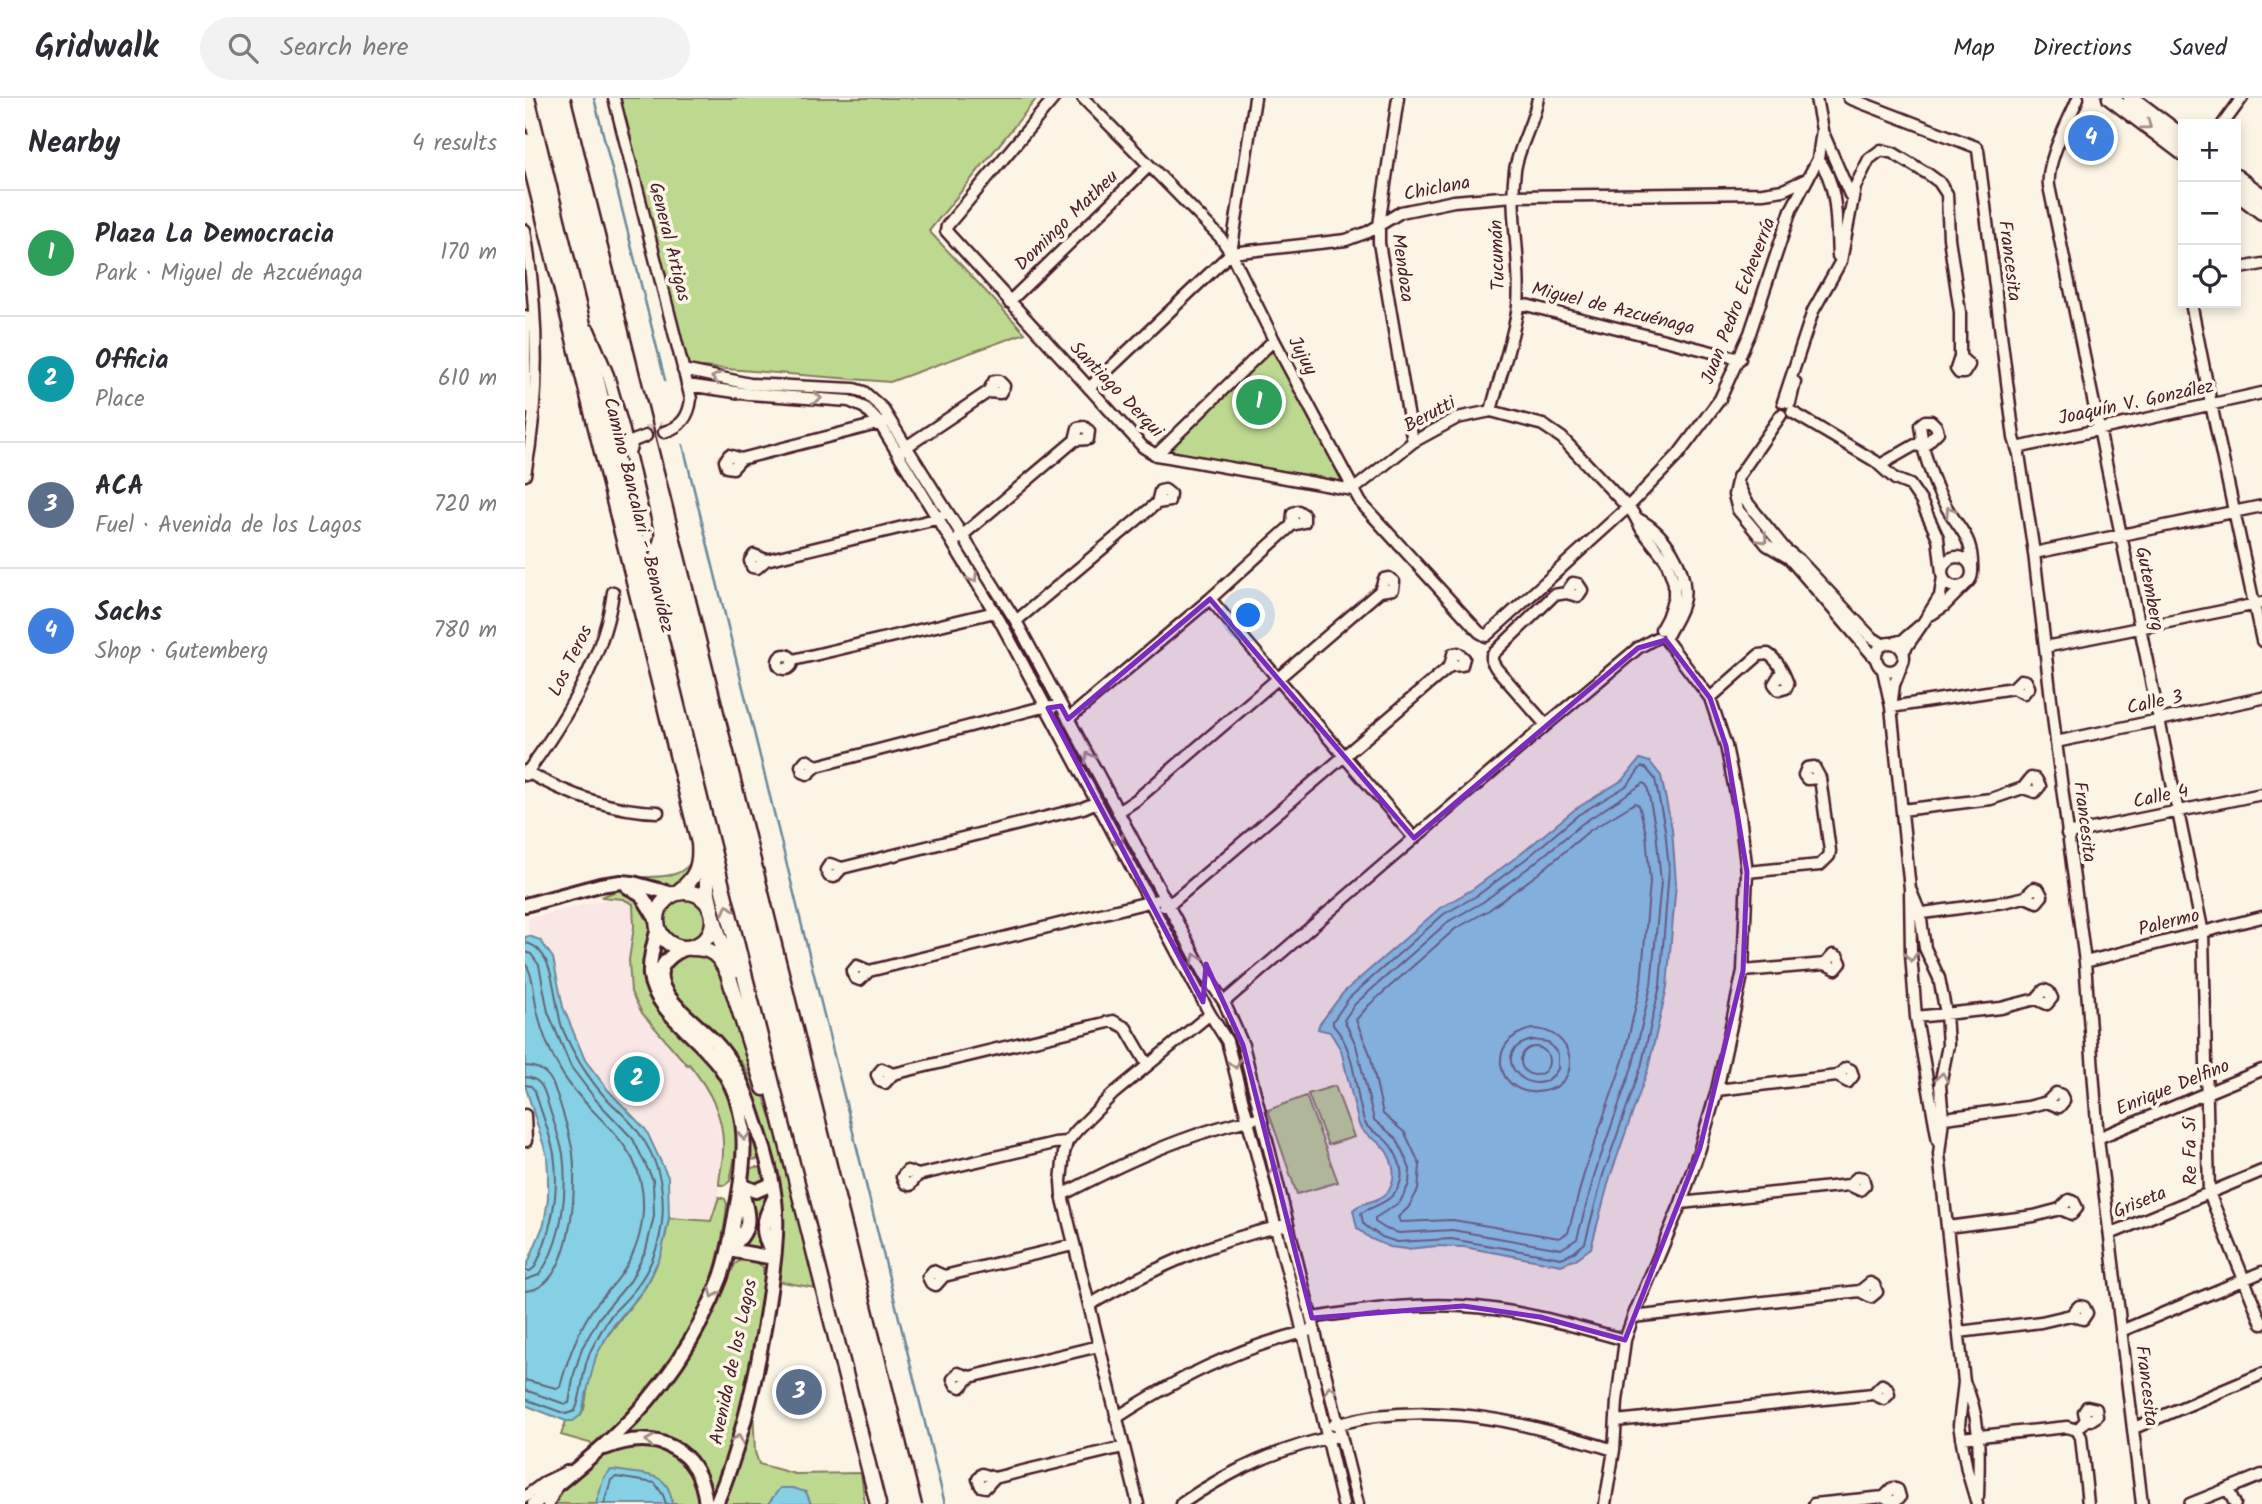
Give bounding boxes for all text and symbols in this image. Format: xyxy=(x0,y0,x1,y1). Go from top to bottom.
search box xyxy=(200,17,690,80)
text: Gridwalk xyxy=(35,22,158,75)
text: Search here xyxy=(280,27,409,69)
icon: search xyxy=(224,29,262,67)
text: Map xyxy=(1953,29,1995,68)
text: Directions xyxy=(2033,29,2132,68)
text: Saved xyxy=(2170,29,2227,68)
pin: 4 xyxy=(2068,112,2114,164)
one-way arrow xyxy=(2139,117,2151,130)
map controls xyxy=(2178,119,2241,308)
button: + xyxy=(2178,119,2241,182)
text: Nearby xyxy=(28,120,120,168)
text: 4 results xyxy=(412,126,497,162)
street label: Domingo Matheu xyxy=(1008,163,1126,279)
street label: Chiclana xyxy=(1401,168,1473,210)
street label: General Artigas xyxy=(640,179,698,305)
button: − xyxy=(2178,182,2241,245)
street label: Juan Pedro Echeverría xyxy=(1693,213,1785,389)
text: Plaza La Democracia xyxy=(95,214,334,256)
street label: Tucumán xyxy=(1482,219,1514,291)
street label: Francesita xyxy=(1989,219,2029,303)
street label: Mendoza xyxy=(1382,232,1422,304)
text: 1 xyxy=(48,235,54,271)
text: 170 m xyxy=(440,235,497,271)
button: locate xyxy=(2178,245,2241,308)
text: Park · Miguel de Azcuénaga xyxy=(95,256,363,292)
street label: Miguel de Azcuénaga xyxy=(1528,274,1698,344)
street label: Jujuy xyxy=(1279,331,1325,382)
street label: Santiago Derqui xyxy=(1062,335,1171,446)
text: Officia xyxy=(95,340,169,382)
text: 2 xyxy=(44,361,58,397)
text: 610 m xyxy=(438,361,497,397)
one-way arrow xyxy=(710,371,722,386)
street label: Joaquín V. González xyxy=(2055,372,2217,434)
pin: 1 xyxy=(1236,376,1282,428)
text: Place xyxy=(95,382,145,418)
street label: Berutti xyxy=(1399,388,1463,441)
one-way arrow xyxy=(812,391,823,406)
street label: Camino Bancalari - Benavídez xyxy=(594,394,682,636)
text: ACA xyxy=(95,466,144,508)
text: 3 xyxy=(45,487,57,523)
text: 720 m xyxy=(434,487,497,523)
one-way arrow xyxy=(1945,506,1958,519)
text: Fuel · Avenida de los Lagos xyxy=(95,508,362,544)
one-way arrow xyxy=(1754,531,1767,544)
street label: Gutemberg xyxy=(2126,544,2172,634)
one-way arrow xyxy=(965,570,978,583)
text: Sachs xyxy=(95,592,162,634)
your location xyxy=(1231,598,1265,632)
text: 4 xyxy=(45,613,57,649)
text: 780 m xyxy=(434,613,497,649)
street label: Los Teros xyxy=(541,620,601,702)
text: Shop · Gutemberg xyxy=(95,634,269,670)
street label: Calle 3 xyxy=(2124,682,2186,724)
one-way arrow xyxy=(1084,752,1097,765)
street label: Calle 4 xyxy=(2130,776,2192,818)
street label: Francesita xyxy=(2064,780,2104,864)
one-way arrow xyxy=(1110,834,1124,847)
street label: Palermo xyxy=(2135,901,2203,945)
one-way arrow xyxy=(722,903,736,915)
one-way arrow xyxy=(1903,952,1918,963)
one-way arrow xyxy=(1191,953,1205,965)
street label: Enrique Delfino xyxy=(2111,1052,2235,1124)
pin: 2 xyxy=(614,1053,660,1105)
one-way arrow xyxy=(1227,1058,1241,1070)
one-way arrow xyxy=(1934,1071,1949,1083)
street label: Re Fa Si xyxy=(2175,1115,2207,1185)
one-way arrow xyxy=(736,1132,752,1142)
one-way arrow xyxy=(1269,1164,1283,1176)
street label: Griseta xyxy=(2109,1179,2171,1227)
street label: Avenida de los Lagos xyxy=(702,1277,766,1447)
one-way arrow xyxy=(708,1285,722,1298)
street label: Francesita xyxy=(2126,1344,2166,1428)
pin: 3 xyxy=(776,1366,822,1418)
one-way arrow xyxy=(1324,1384,1338,1396)
one-way arrow xyxy=(644,1434,656,1449)
one-way arrow xyxy=(729,1434,744,1446)

